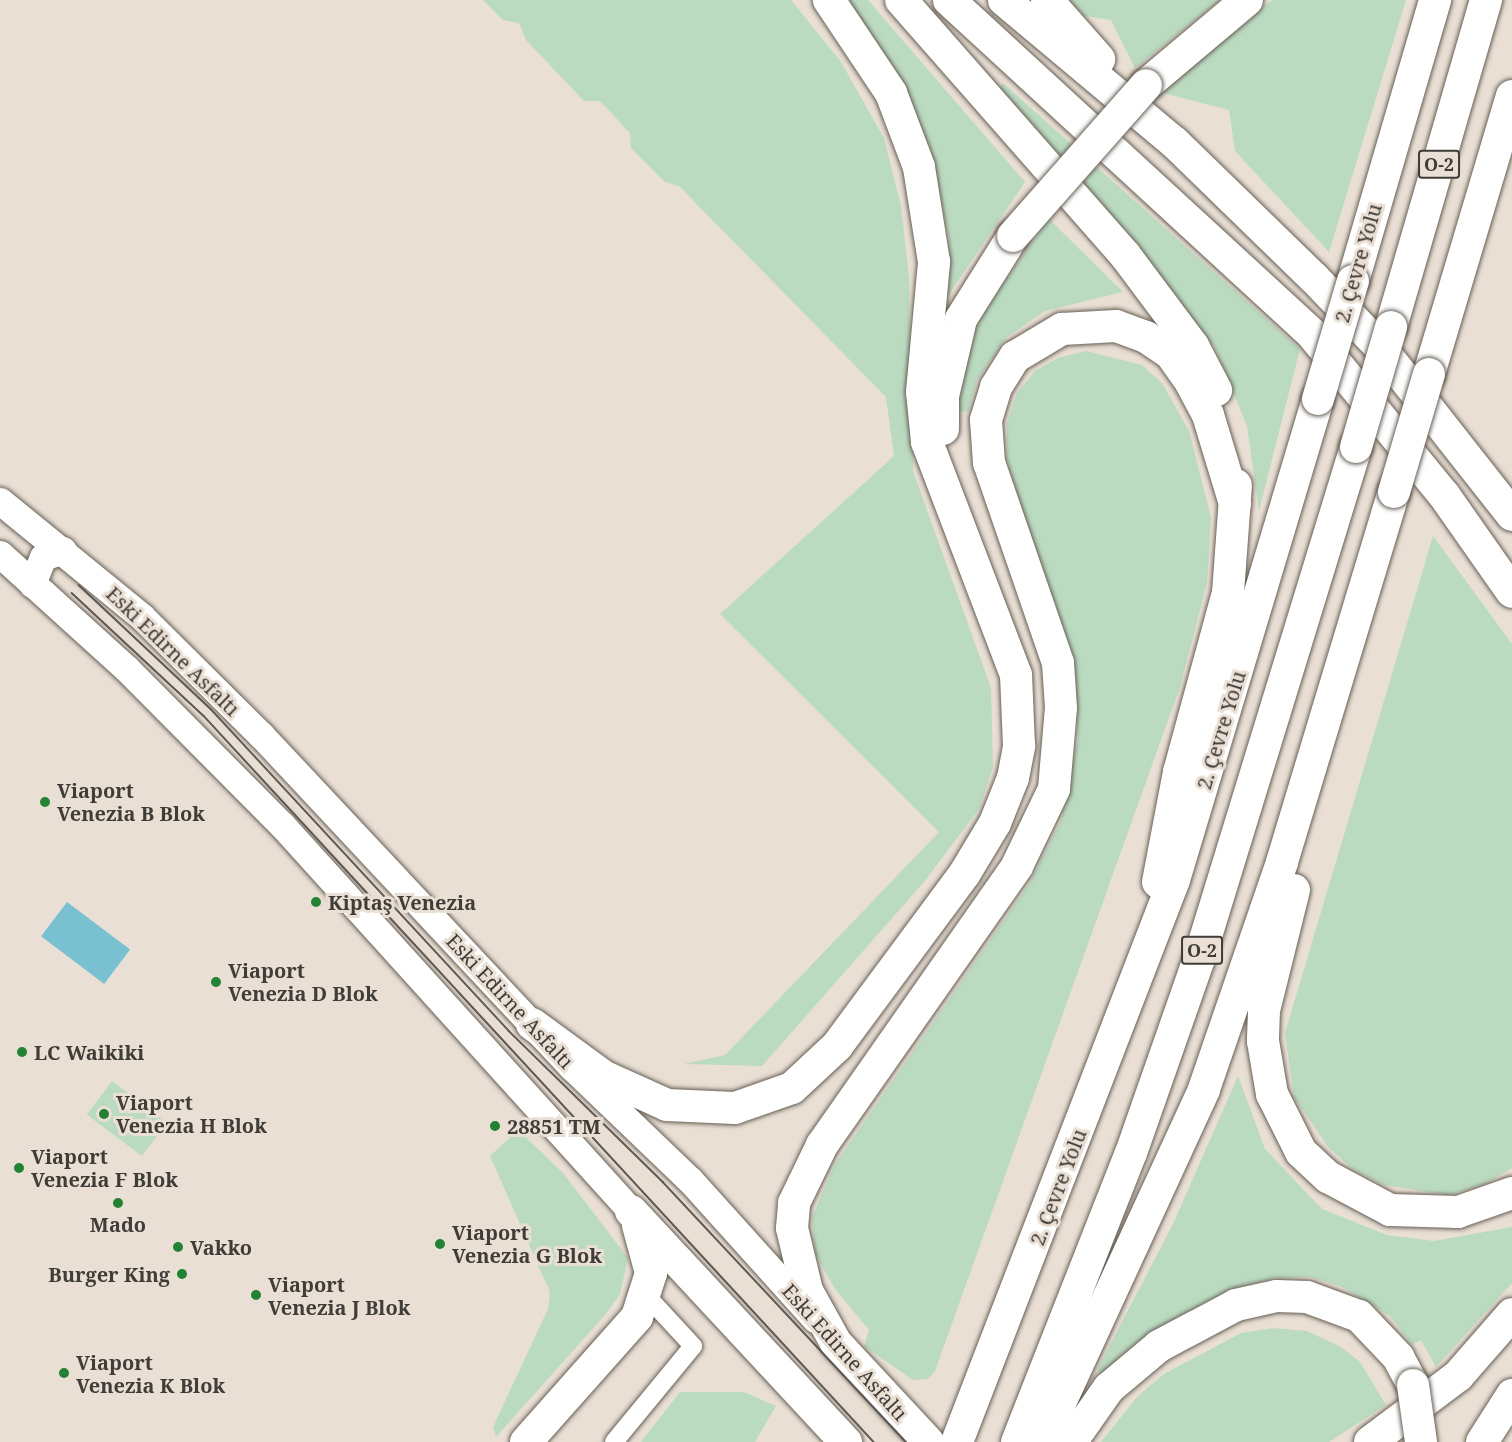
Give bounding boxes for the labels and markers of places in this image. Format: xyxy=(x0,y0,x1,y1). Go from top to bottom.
place label: Viaport Venezia B Blok xyxy=(57,778,205,825)
marker: Viaport Venezia B Blok xyxy=(38,795,52,809)
place label: Kiptaş Venezia xyxy=(328,890,476,914)
marker: Kiptaş Venezia xyxy=(309,895,323,909)
place label: Viaport Venezia D Blok xyxy=(228,958,378,1005)
marker: Viaport Venezia D Blok xyxy=(209,975,223,989)
place label: LC Waikiki xyxy=(34,1040,144,1064)
marker: LC Waikiki xyxy=(15,1045,29,1059)
place label: Viaport Venezia H Blok xyxy=(116,1090,267,1137)
marker: Viaport Venezia H Blok xyxy=(97,1107,111,1121)
place label: 28851 TM xyxy=(507,1114,601,1138)
marker: 28851 TM xyxy=(488,1119,502,1133)
place label: Viaport Venezia F Blok xyxy=(31,1144,178,1191)
marker: Viaport Venezia F Blok xyxy=(12,1161,26,1175)
marker: Mado xyxy=(111,1196,125,1210)
place label: Mado xyxy=(90,1212,146,1236)
place label: Viaport Venezia G Blok xyxy=(452,1220,602,1267)
place label: Vakko xyxy=(190,1235,252,1259)
marker: Viaport Venezia G Blok xyxy=(433,1237,447,1251)
marker: Vakko xyxy=(171,1240,185,1254)
place label: Burger King xyxy=(48,1262,170,1286)
marker: Burger King xyxy=(175,1267,189,1281)
place label: Viaport Venezia J Blok xyxy=(268,1272,410,1319)
marker: Viaport Venezia J Blok xyxy=(249,1288,263,1302)
place label: Viaport Venezia K Blok xyxy=(76,1350,225,1397)
marker: Viaport Venezia K Blok xyxy=(57,1366,71,1380)

